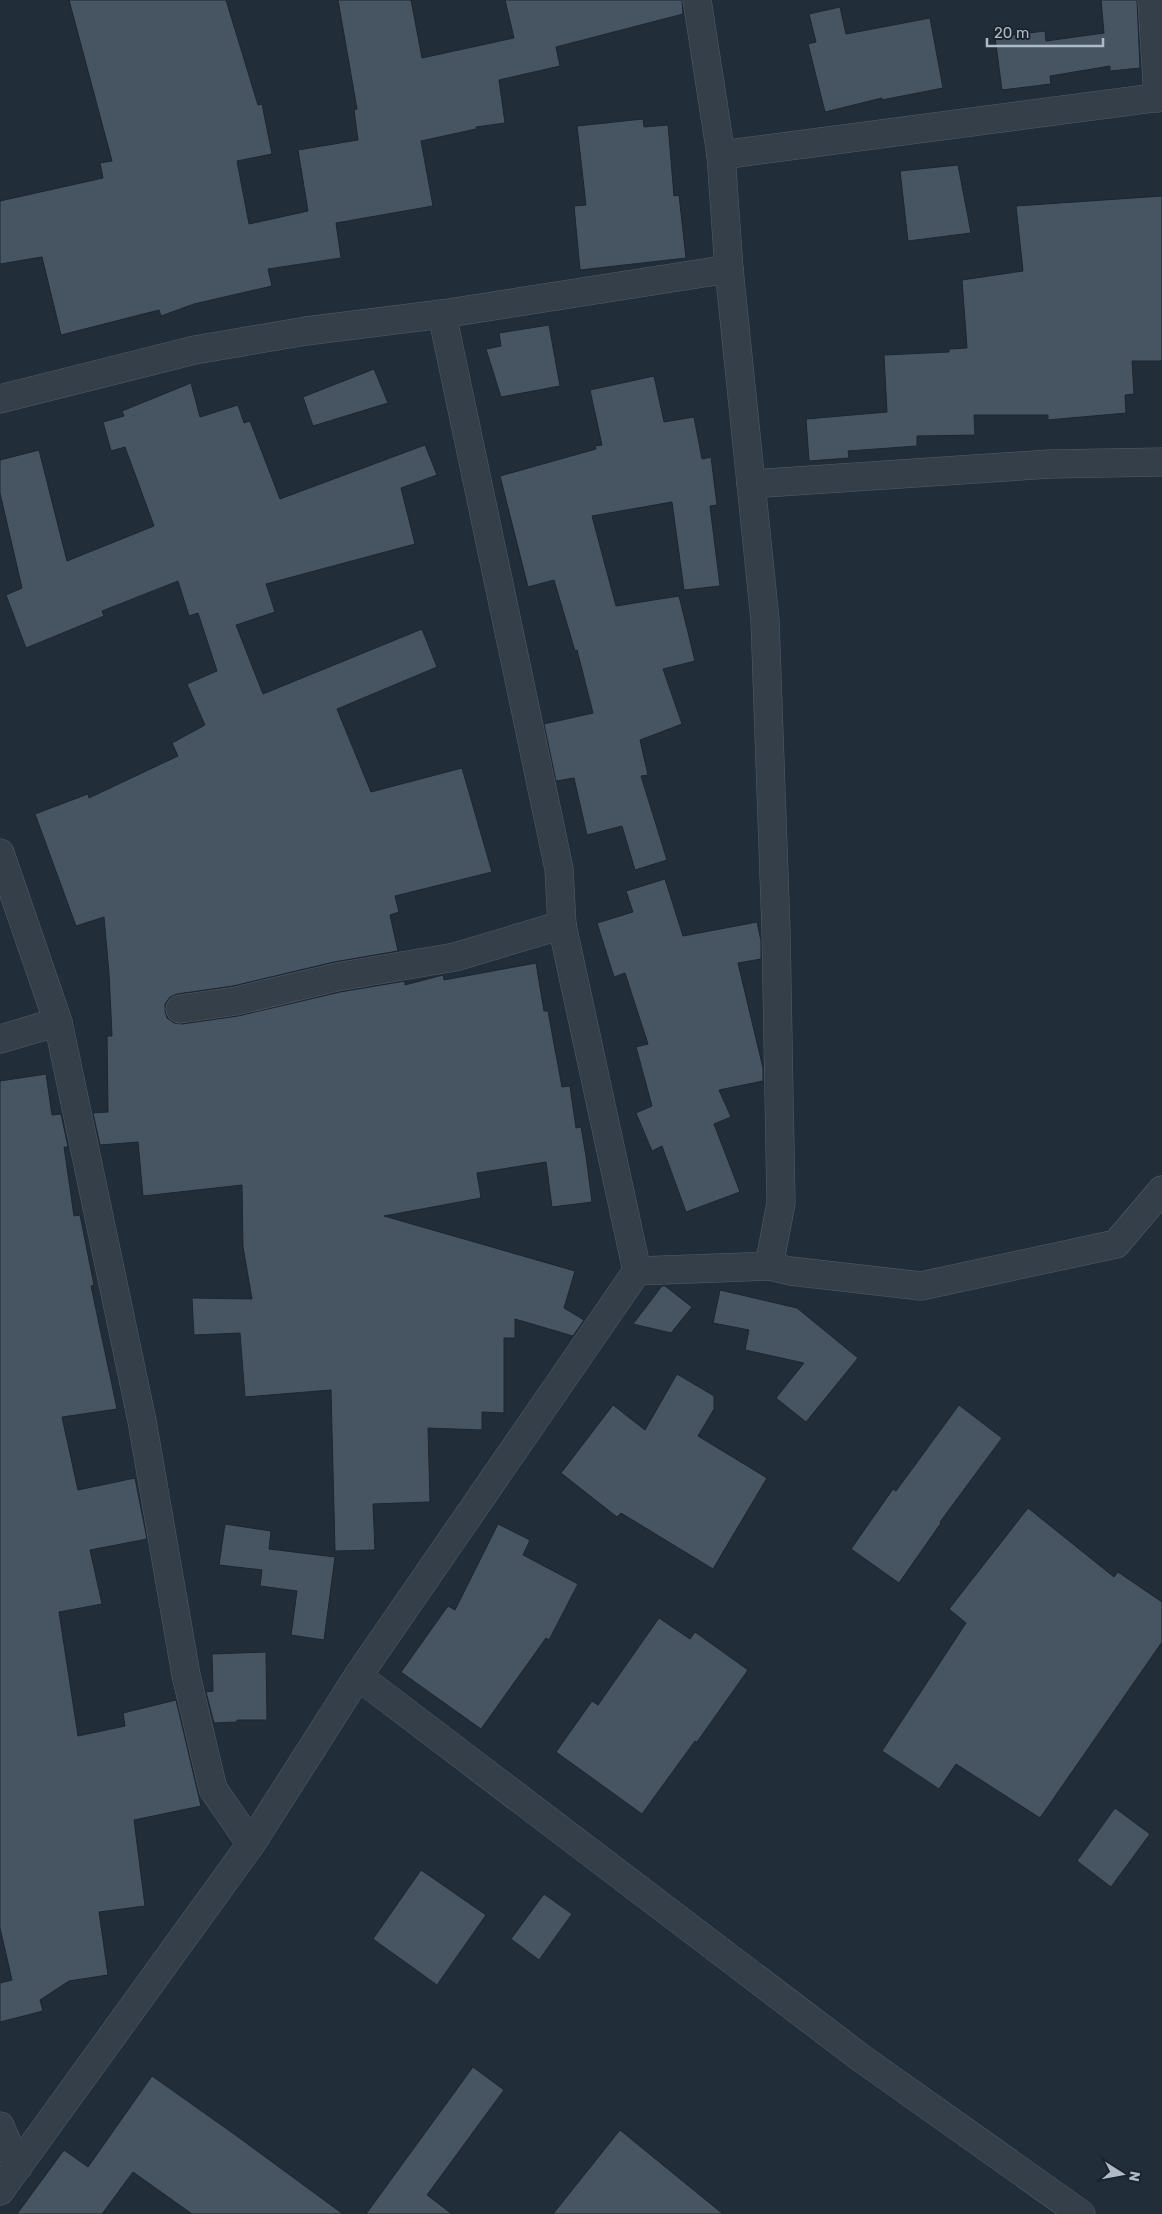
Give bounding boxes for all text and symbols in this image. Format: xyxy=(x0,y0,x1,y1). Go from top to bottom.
scale bar xyxy=(987,15,1103,47)
text: 20 m xyxy=(994,24,1029,42)
north arrow xyxy=(1097,2149,1147,2199)
text: N xyxy=(1125,2170,1144,2183)

